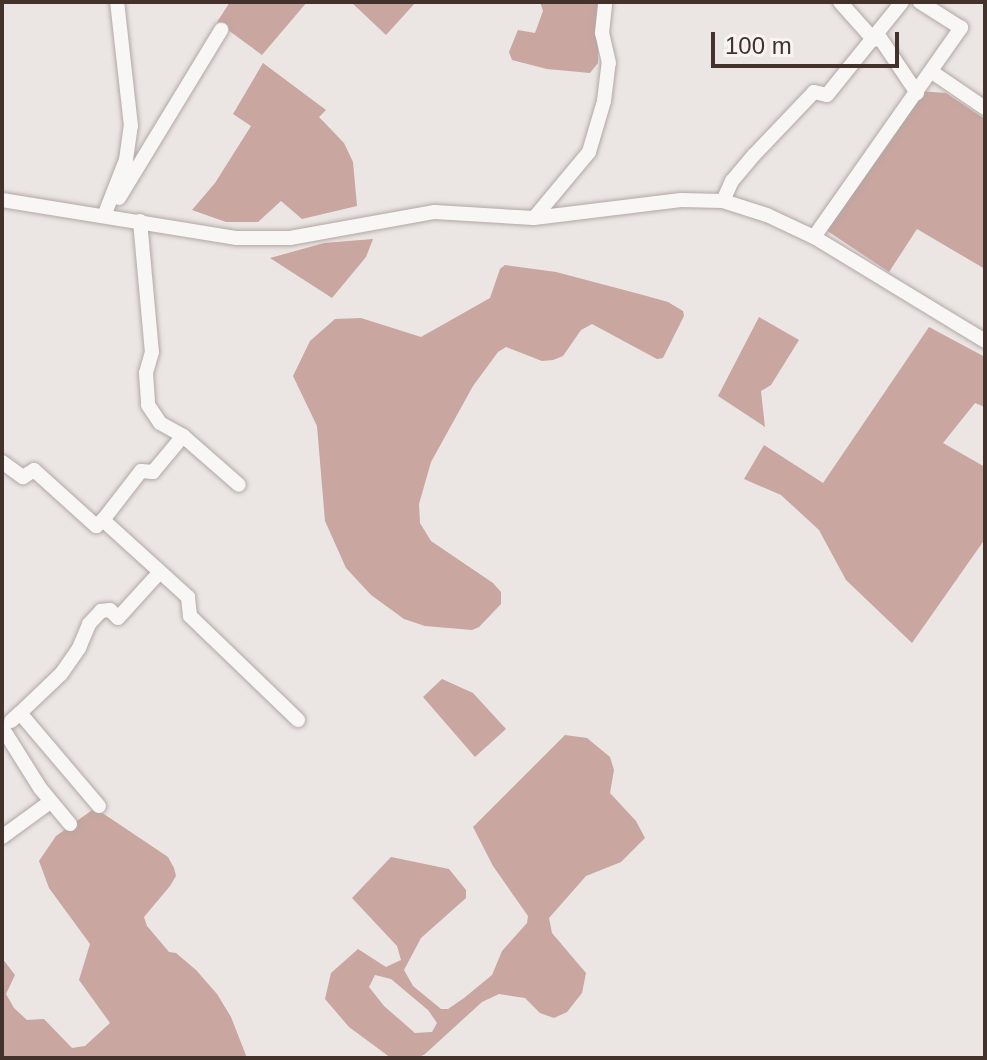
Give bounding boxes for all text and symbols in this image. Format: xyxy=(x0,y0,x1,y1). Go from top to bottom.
scale bar xyxy=(715,16,903,66)
text: 100 m xyxy=(725,32,792,59)

